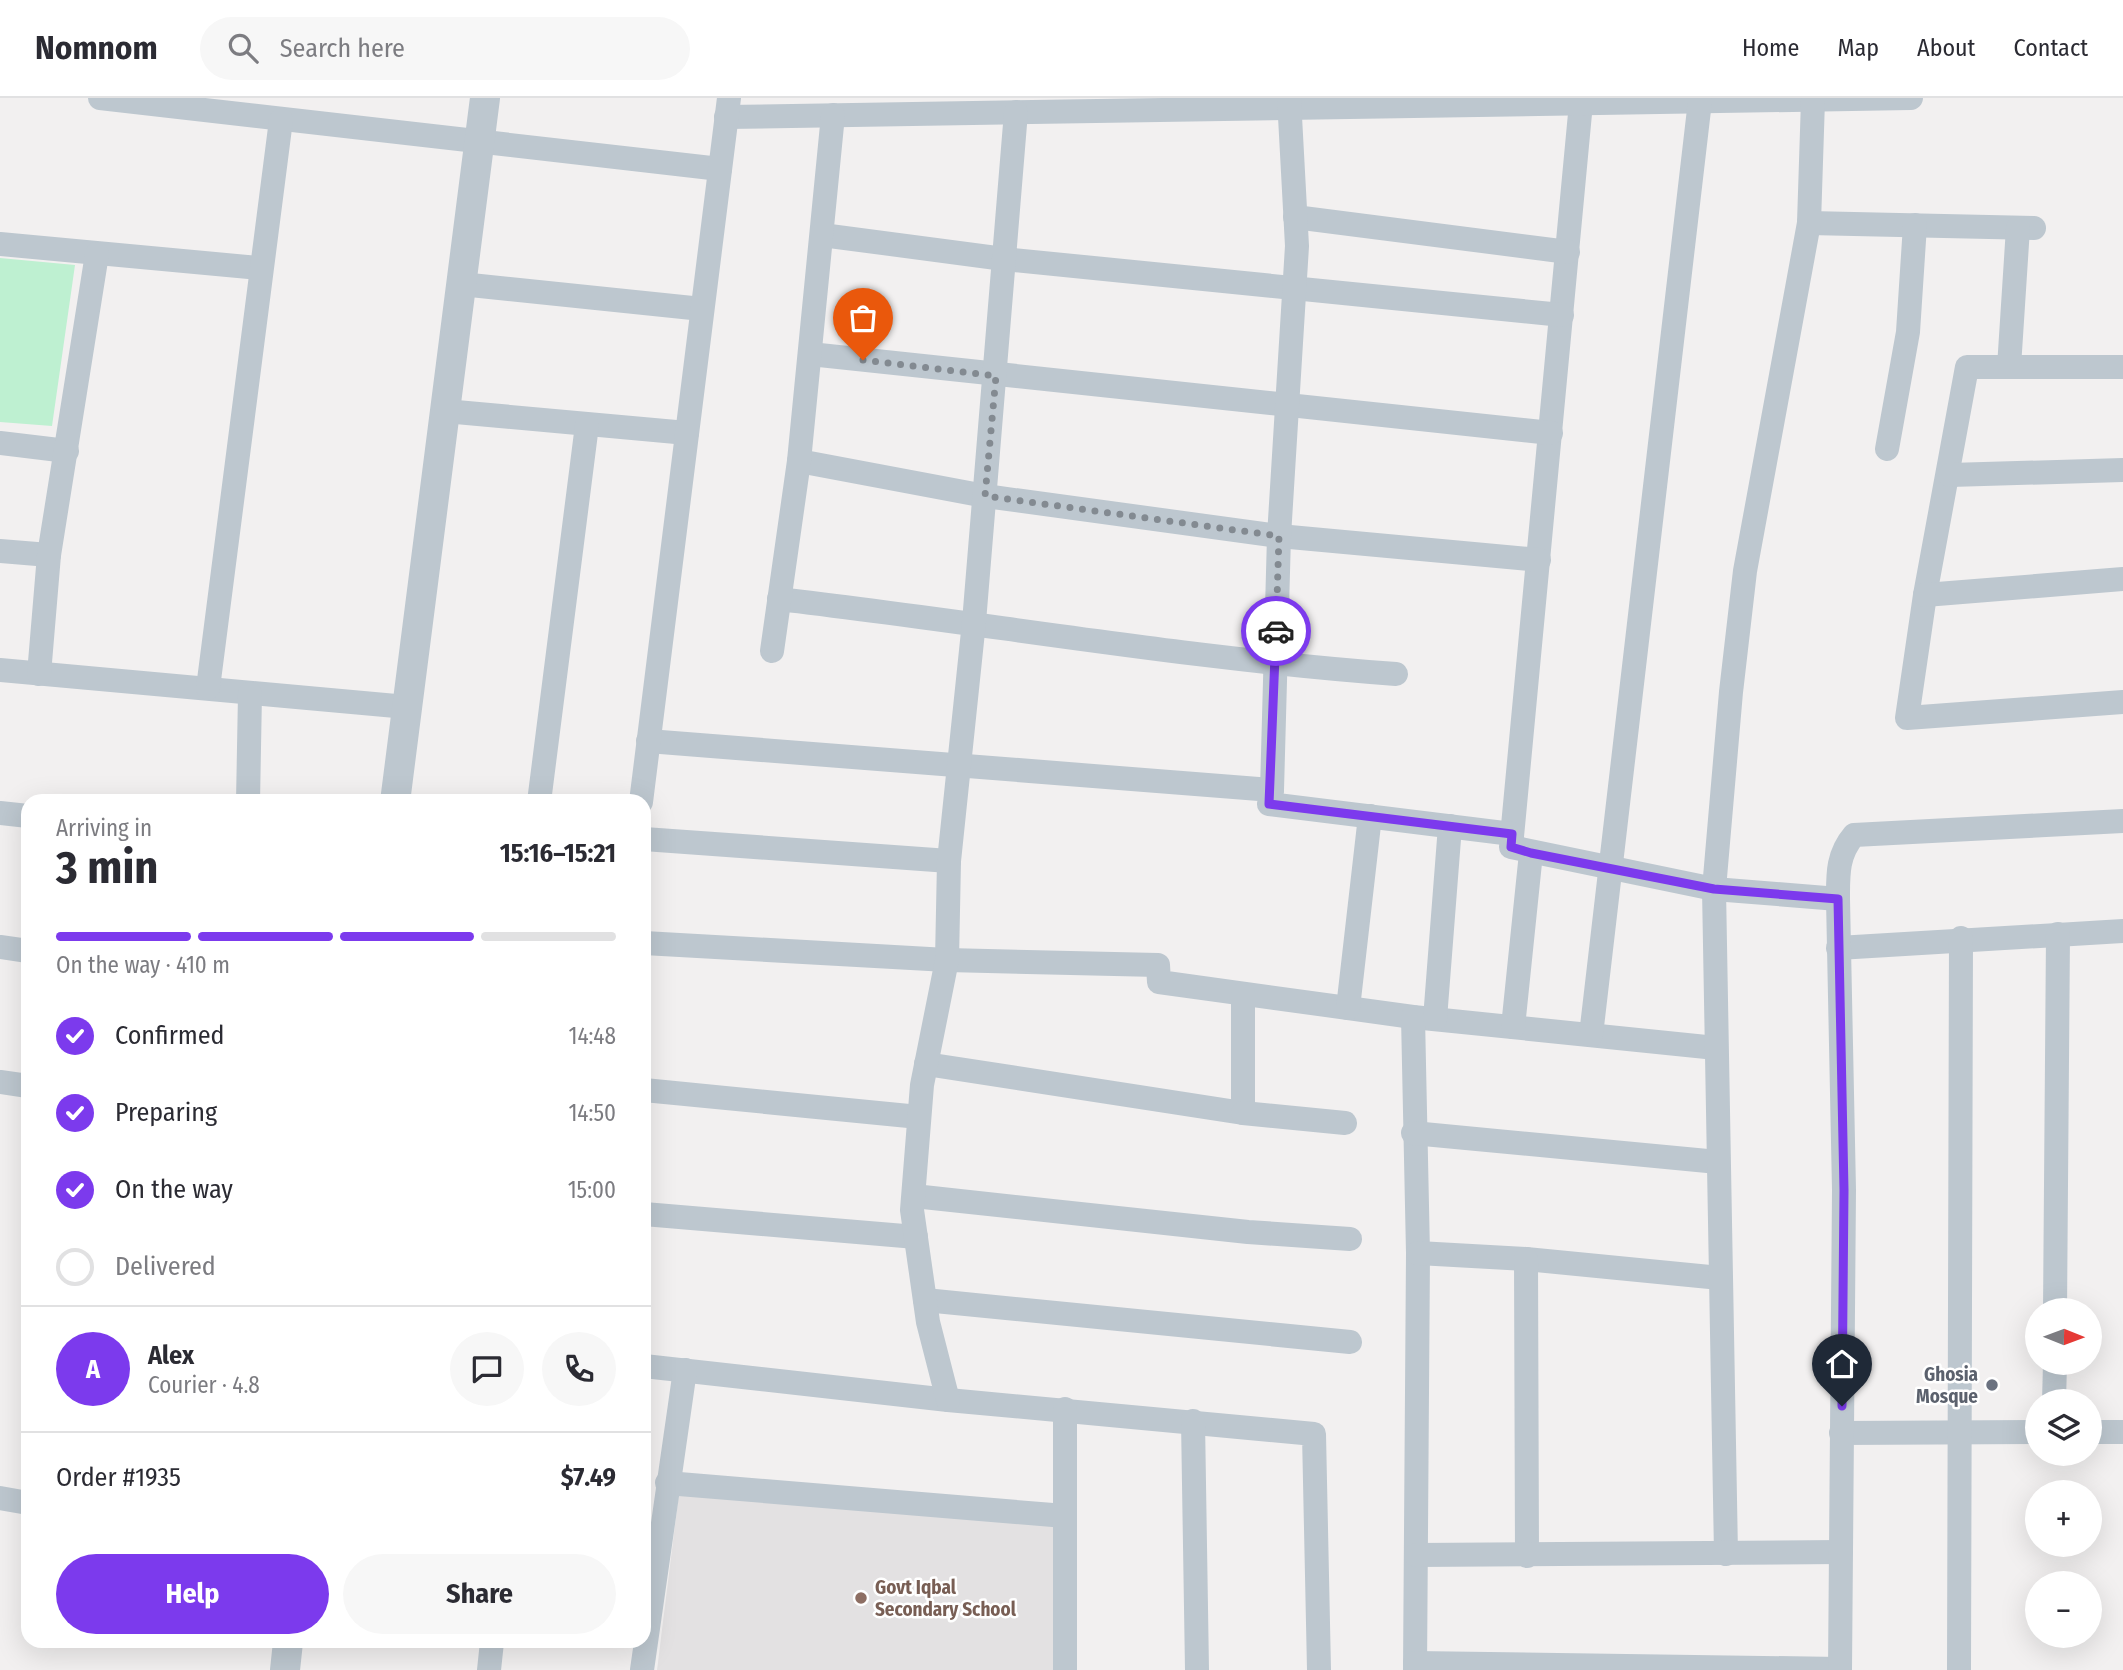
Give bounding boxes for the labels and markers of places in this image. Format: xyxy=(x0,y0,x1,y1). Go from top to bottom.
pin xyxy=(833,288,893,360)
pin xyxy=(1812,1334,1872,1406)
place label: Ghosia Mosque xyxy=(1916,1363,1978,1408)
marker: Ghosia Mosque xyxy=(1984,1377,2000,1393)
place label: Govt Iqbal Secondary School xyxy=(875,1576,1017,1621)
marker: Govt Iqbal Secondary School xyxy=(853,1590,869,1606)

